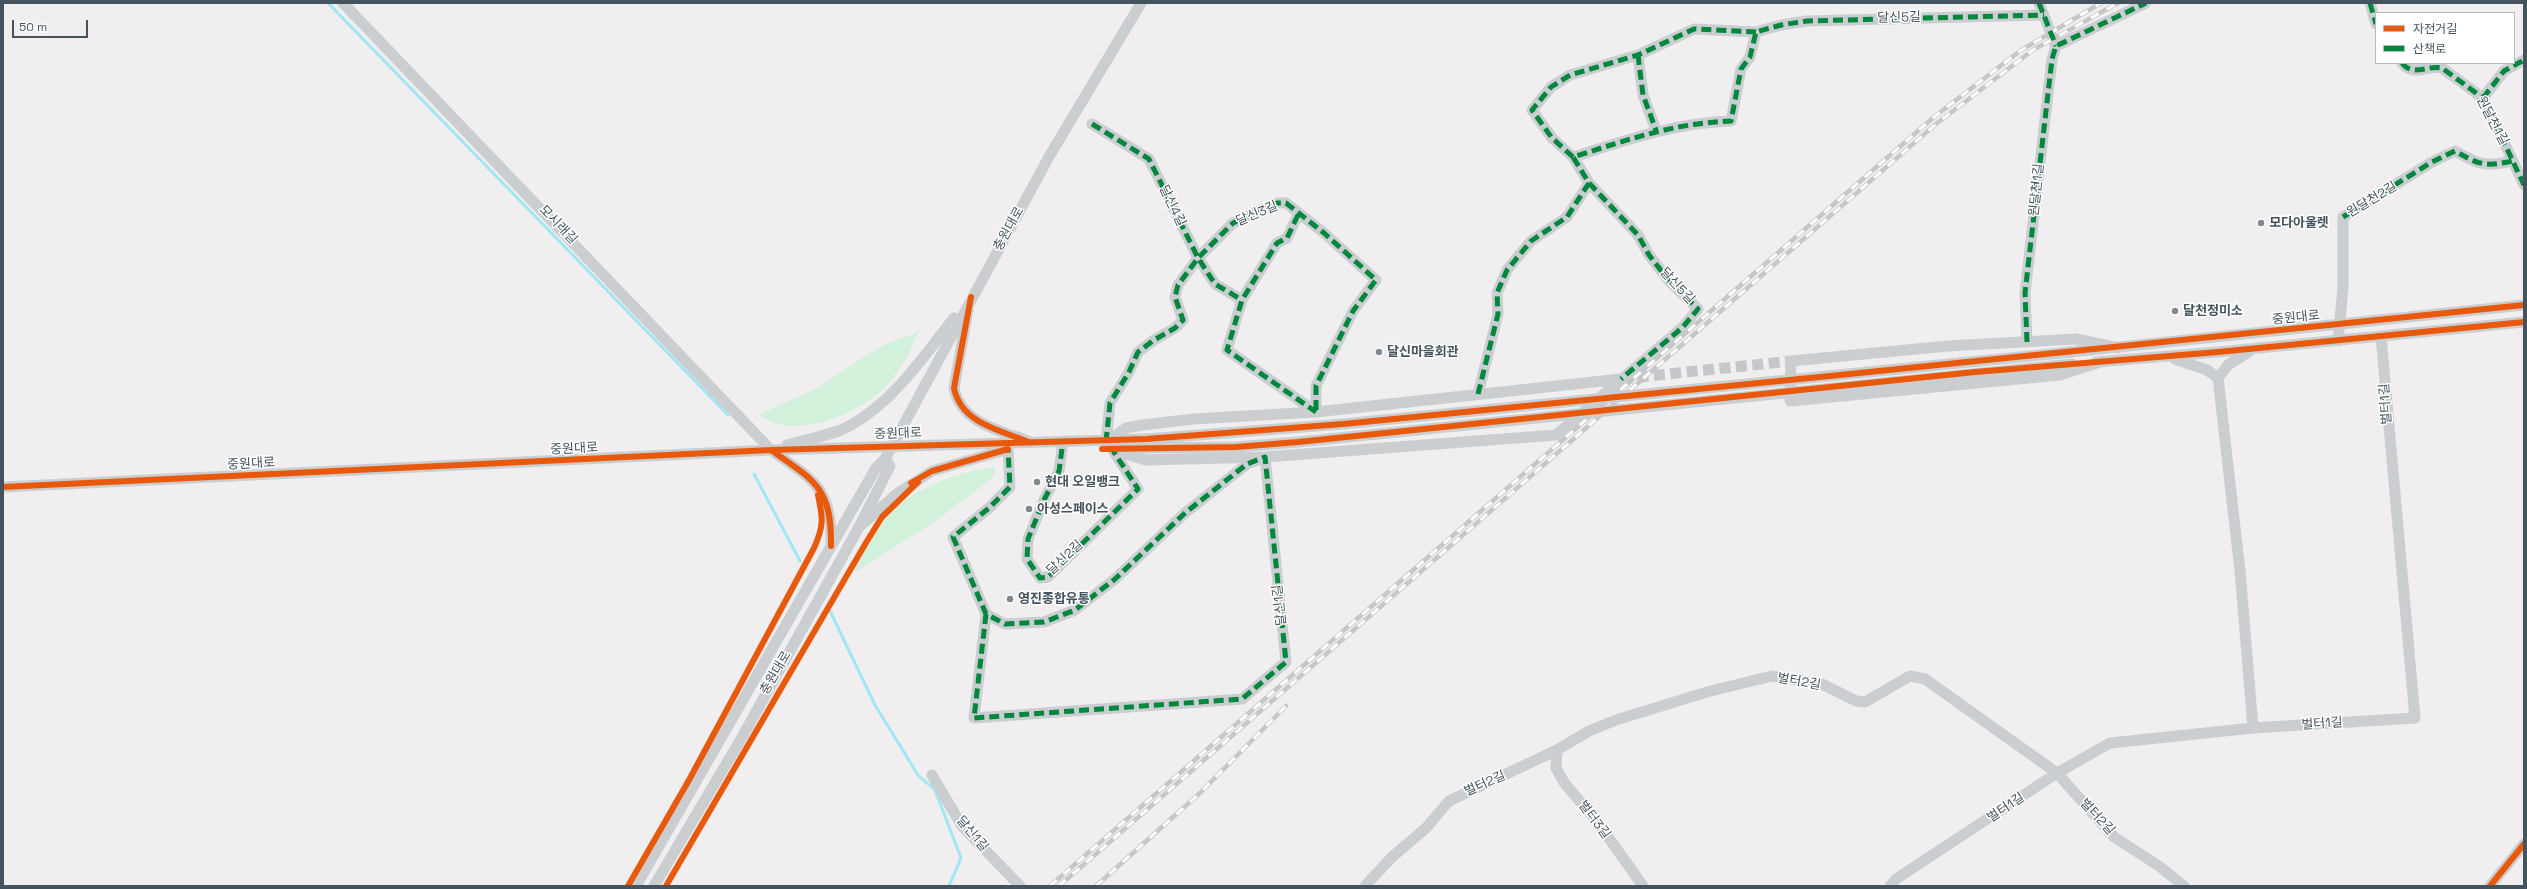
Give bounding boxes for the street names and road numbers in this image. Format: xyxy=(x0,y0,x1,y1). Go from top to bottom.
street label: 달신5길 xyxy=(1877,10,1921,26)
street label: 원달천1길 xyxy=(2473,94,2511,148)
street label: 원달천1길 xyxy=(2026,163,2048,217)
street label: 원달천2길 xyxy=(2344,179,2400,221)
street label: 달신4길 xyxy=(1155,183,1189,229)
street label: 달신3길 xyxy=(1234,198,1280,230)
street label: 모시래길 xyxy=(536,202,580,248)
street label: 충원대로 xyxy=(991,204,1027,254)
street label: 달신5길 xyxy=(1656,265,1698,307)
street label: 중원대로 xyxy=(2271,308,2321,328)
street label: 벌터1길 xyxy=(2377,383,2395,425)
street label: 중원대로 xyxy=(874,425,922,443)
street label: 중원대로 xyxy=(550,440,598,458)
street label: 중원대로 xyxy=(227,455,275,473)
street label: 달신2길 xyxy=(1044,537,1086,579)
street label: 달신1길 xyxy=(1270,584,1290,626)
street label: 충원대로 xyxy=(757,648,795,698)
street label: 벌터2길 xyxy=(1776,671,1822,693)
street label: 벌터1길 xyxy=(2301,715,2343,733)
street label: 벌터2길 xyxy=(1462,768,1508,800)
street label: 벌터1길 xyxy=(1985,790,2027,826)
street label: 벌터2길 xyxy=(2076,796,2118,838)
street label: 벌터3길 xyxy=(1575,798,1613,842)
street label: 달신1길 xyxy=(953,813,991,855)

